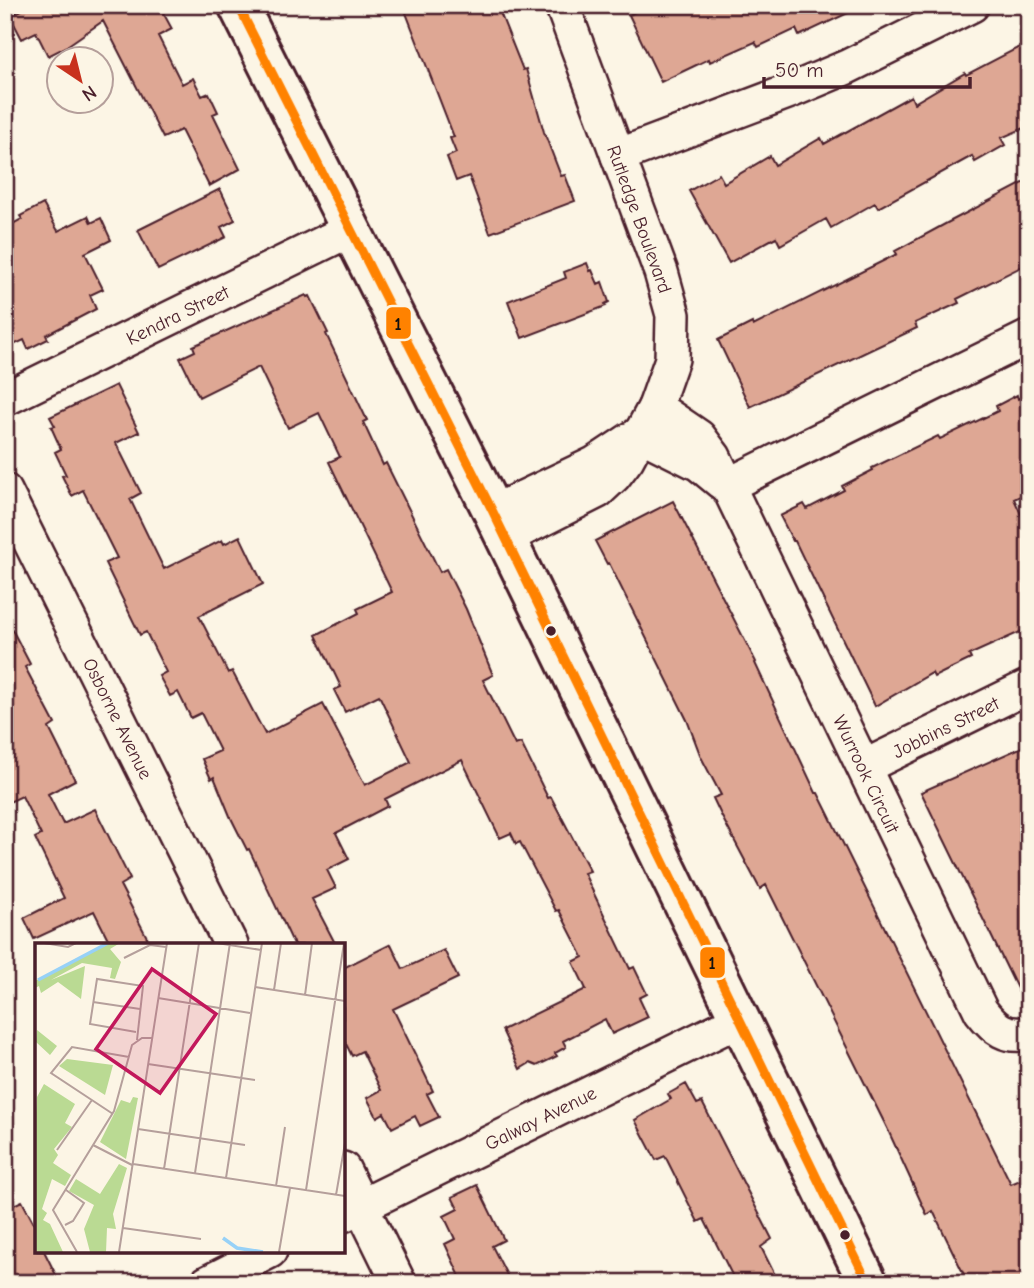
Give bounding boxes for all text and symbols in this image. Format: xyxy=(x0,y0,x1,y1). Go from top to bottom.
north arrow xyxy=(46,46,116,116)
scale bar xyxy=(764,46,971,90)
text: 50 m xyxy=(775,58,824,82)
text: N xyxy=(78,81,101,106)
street label: Rutledge Boulevard xyxy=(602,142,676,296)
street label: Kendra Street xyxy=(123,281,233,350)
line badge: 1 xyxy=(385,306,412,340)
text: 1 xyxy=(394,313,402,335)
unlabelled marker xyxy=(544,624,558,638)
street label: Osborne Avenue xyxy=(78,655,157,783)
street label: Jobbins Street xyxy=(889,692,1003,763)
street label: Wurrook Circuit xyxy=(828,712,904,837)
inset map xyxy=(35,943,345,1253)
line badge: 1 xyxy=(699,946,726,979)
text: 1 xyxy=(708,952,716,974)
street label: Galway Avenue xyxy=(482,1082,600,1155)
unlabelled marker xyxy=(838,1228,852,1242)

